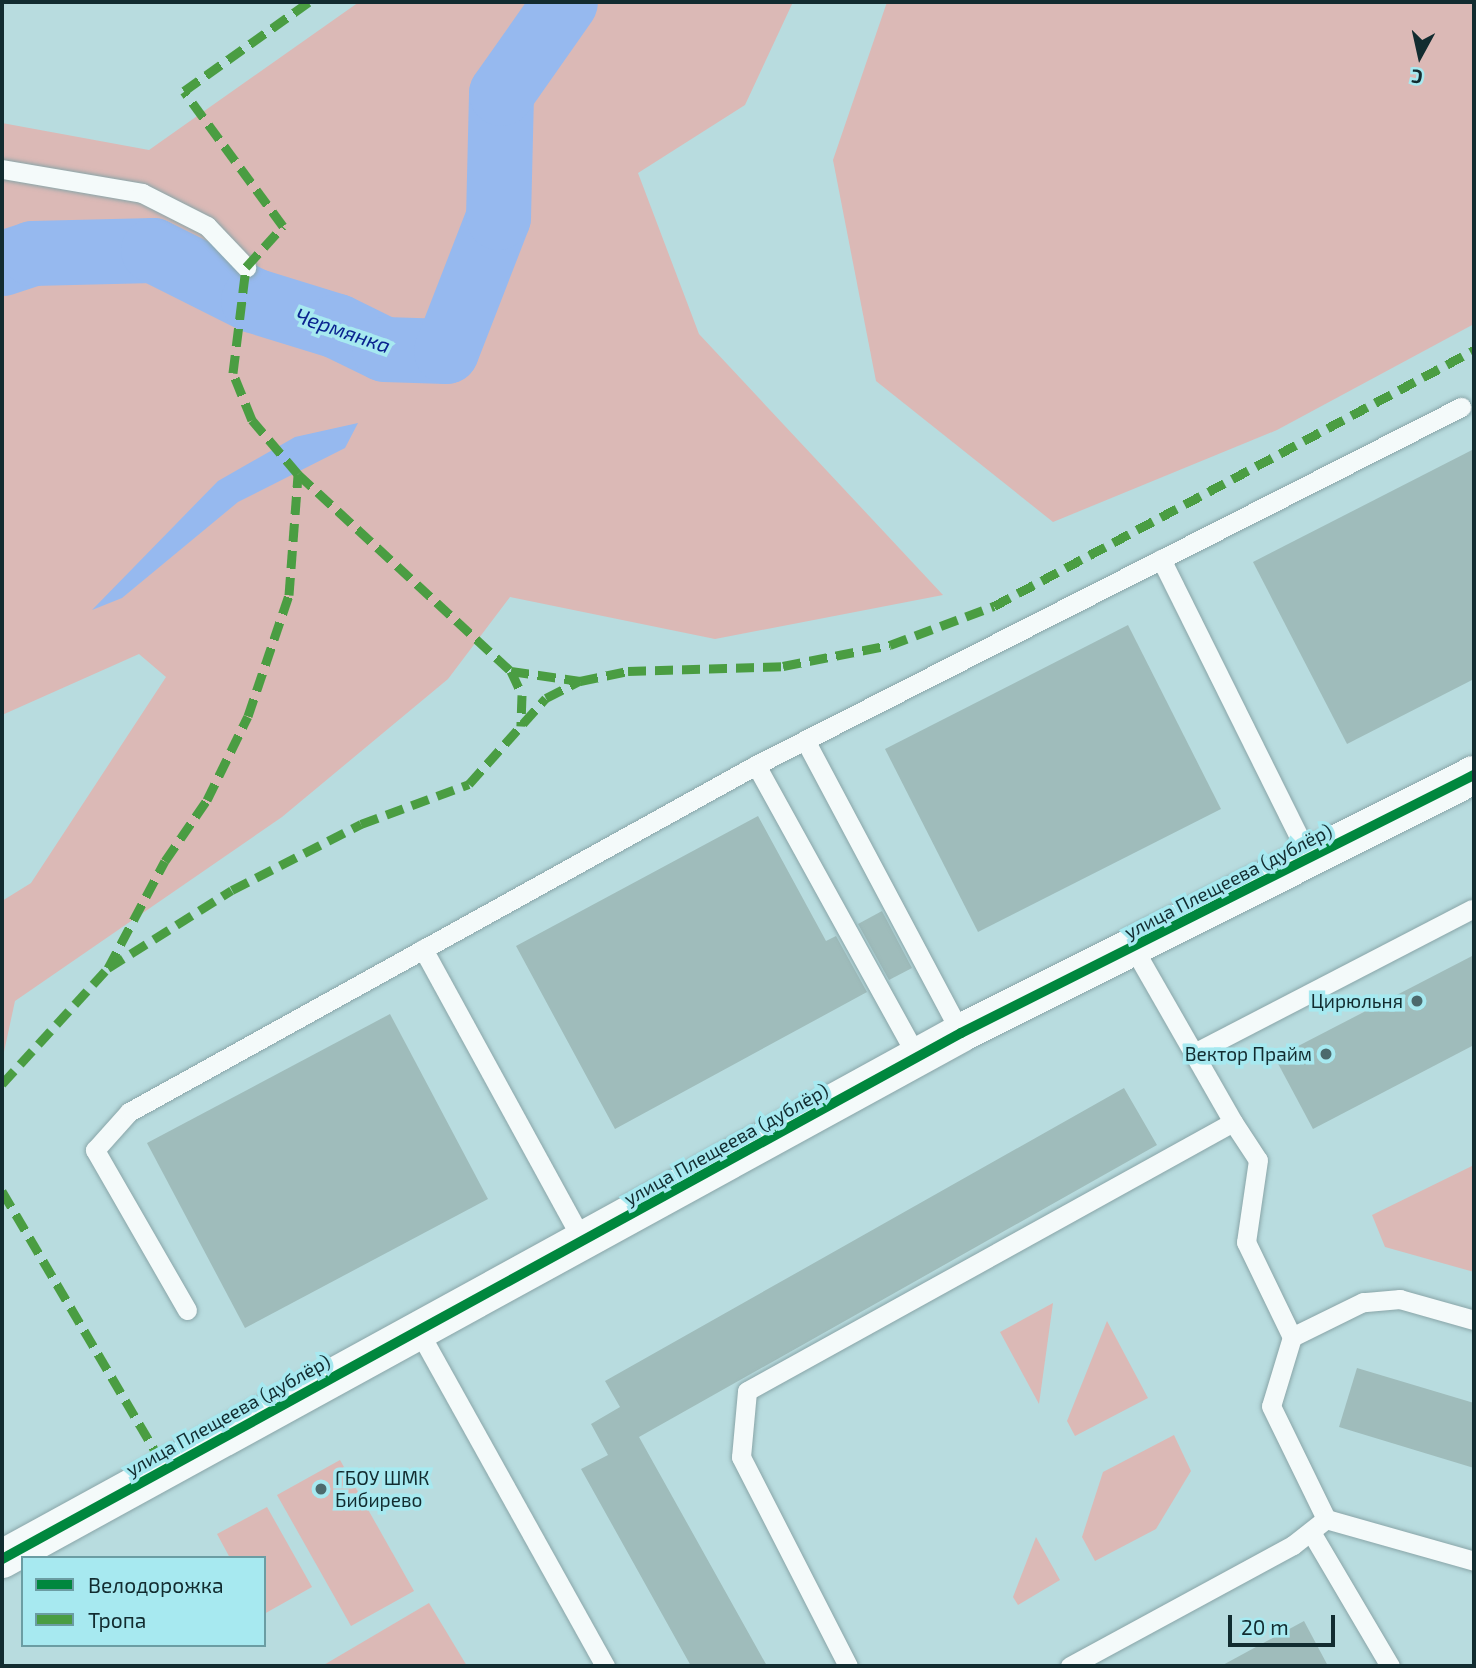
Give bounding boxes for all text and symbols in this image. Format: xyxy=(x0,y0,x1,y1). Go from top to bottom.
north arrow xyxy=(1385,21,1455,91)
text: С xyxy=(1410,65,1424,89)
water label: Чермянка xyxy=(292,302,394,358)
street label: улица Плещеева (дублёр) xyxy=(1120,819,1336,943)
place label: Цирюльня xyxy=(1311,990,1403,1012)
marker: Цирюльня xyxy=(1409,993,1425,1009)
place label: Вектор Прайм xyxy=(1185,1043,1312,1065)
marker: Вектор Прайм xyxy=(1318,1046,1334,1062)
street label: улица Плещеева (дублёр) xyxy=(620,1078,832,1210)
street label: улица Плещеева (дублёр) xyxy=(122,1349,334,1481)
place label: ГБОУ ШМК Бибирево xyxy=(335,1467,429,1511)
marker: ГБОУ ШМК Бибирево xyxy=(313,1481,329,1497)
legend xyxy=(21,1556,266,1647)
text: Велодорожка xyxy=(88,1572,224,1597)
scale bar xyxy=(1231,1602,1338,1646)
text: Тропа xyxy=(88,1607,146,1632)
text: 20 m xyxy=(1241,1614,1289,1639)

